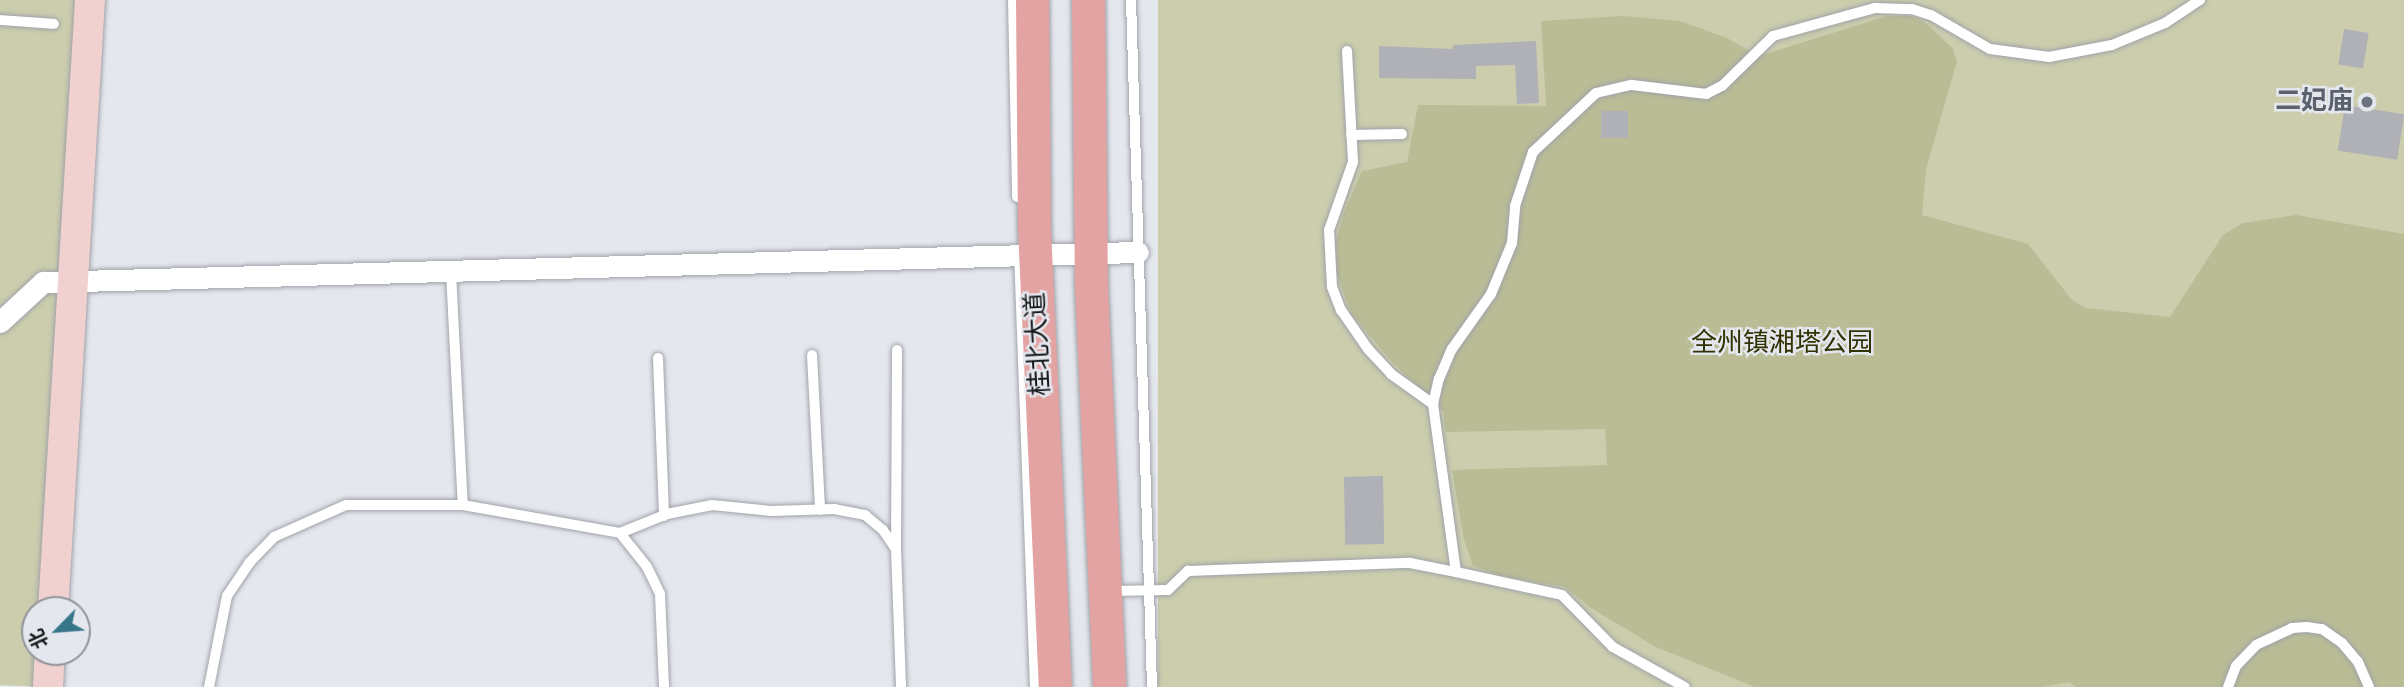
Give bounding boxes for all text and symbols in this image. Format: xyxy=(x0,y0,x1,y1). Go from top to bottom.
place label: 二妃庙 xyxy=(2275,86,2353,118)
marker: 二妃庙 xyxy=(2359,94,2375,110)
street label: 桂北大道 xyxy=(1021,291,1057,397)
park label: 全州镇湘塔公园 xyxy=(1691,328,1873,360)
north arrow xyxy=(21,596,91,666)
text: 北 xyxy=(24,625,54,653)

